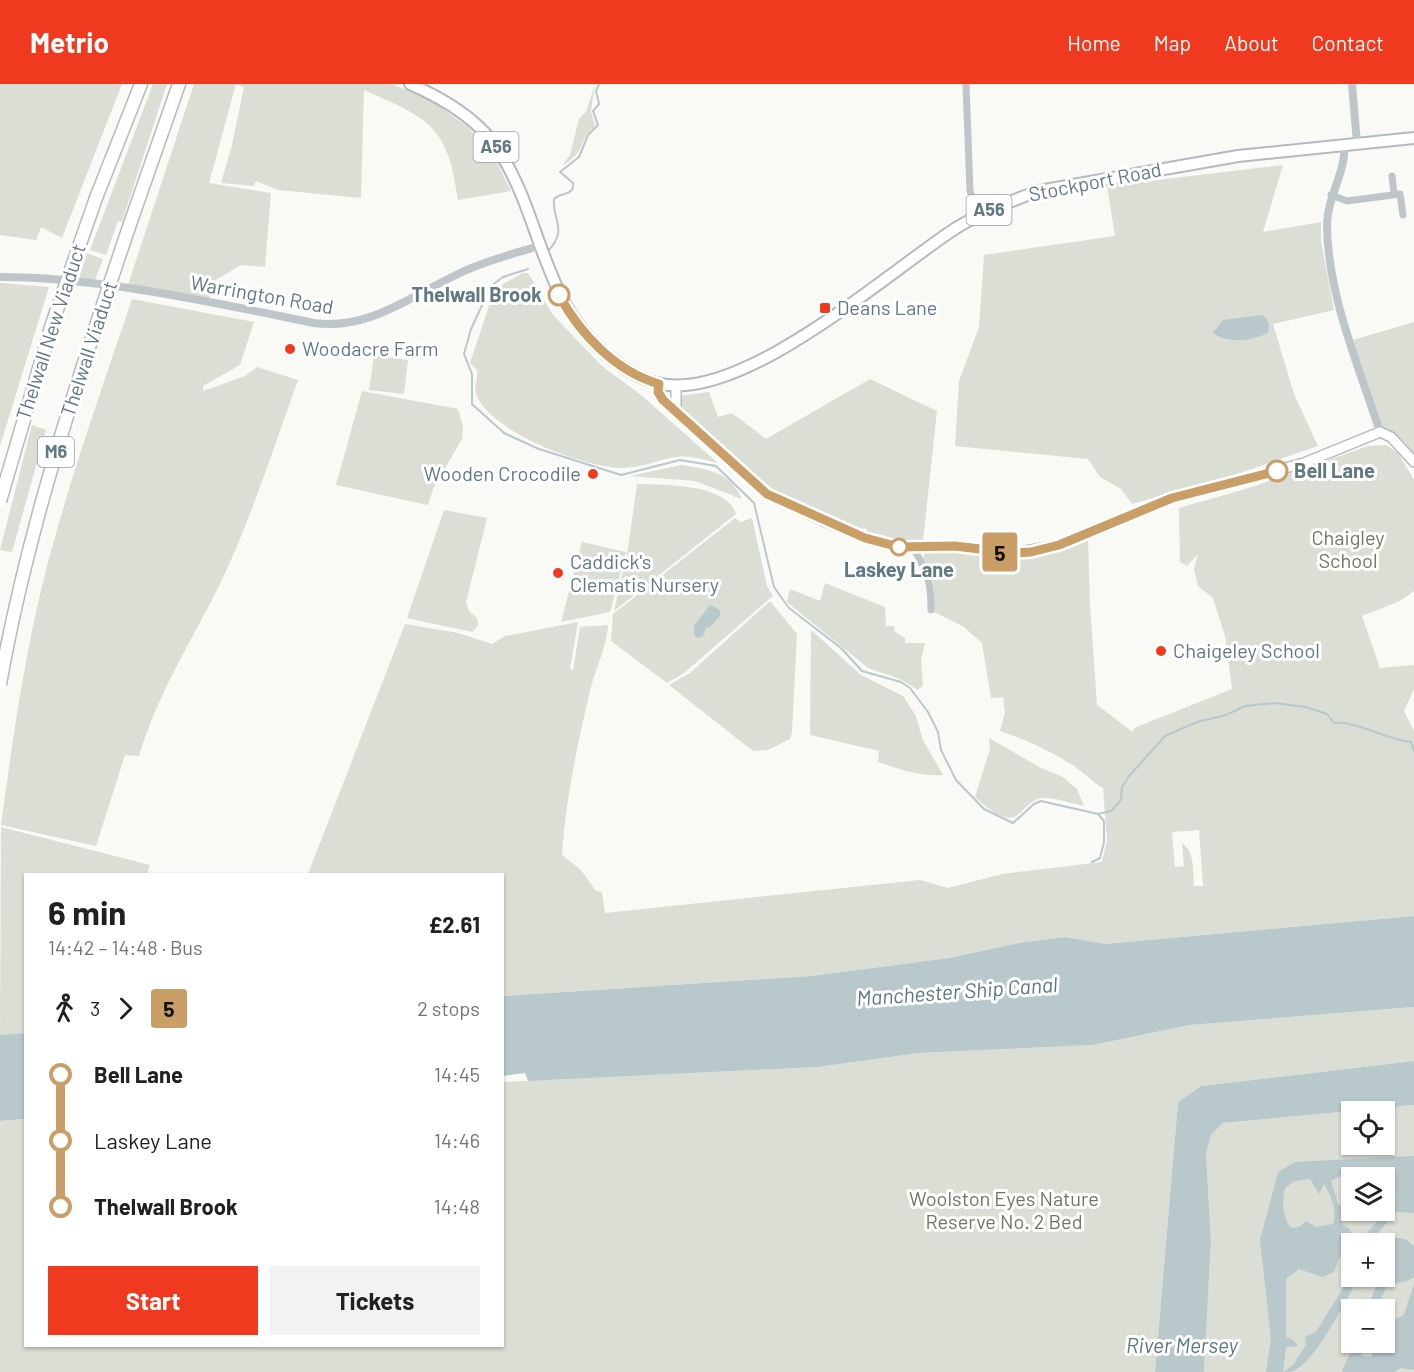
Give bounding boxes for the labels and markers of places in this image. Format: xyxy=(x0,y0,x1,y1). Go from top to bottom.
place label: Thelwall Brook xyxy=(411,282,542,306)
marker: Thelwall Brook xyxy=(548,284,570,306)
place label: Deans Lane xyxy=(837,295,937,319)
marker: Deans Lane xyxy=(818,301,832,315)
place label: Woodacre Farm xyxy=(302,336,439,360)
marker: Woodacre Farm xyxy=(283,342,297,356)
place label: Bell Lane xyxy=(1294,458,1375,482)
marker: Bell Lane xyxy=(1266,460,1288,482)
place label: Wooden Crocodile xyxy=(424,461,581,485)
marker: Wooden Crocodile xyxy=(586,467,600,481)
marker: Laskey Lane xyxy=(890,538,908,556)
place label: Caddick's Clematis Nursery xyxy=(570,549,719,596)
place label: Laskey Lane xyxy=(844,557,954,581)
marker: Caddick's Clematis Nursery xyxy=(551,566,565,580)
place label: Chaigeley School xyxy=(1173,638,1320,662)
marker: Chaigeley School xyxy=(1154,644,1168,658)

